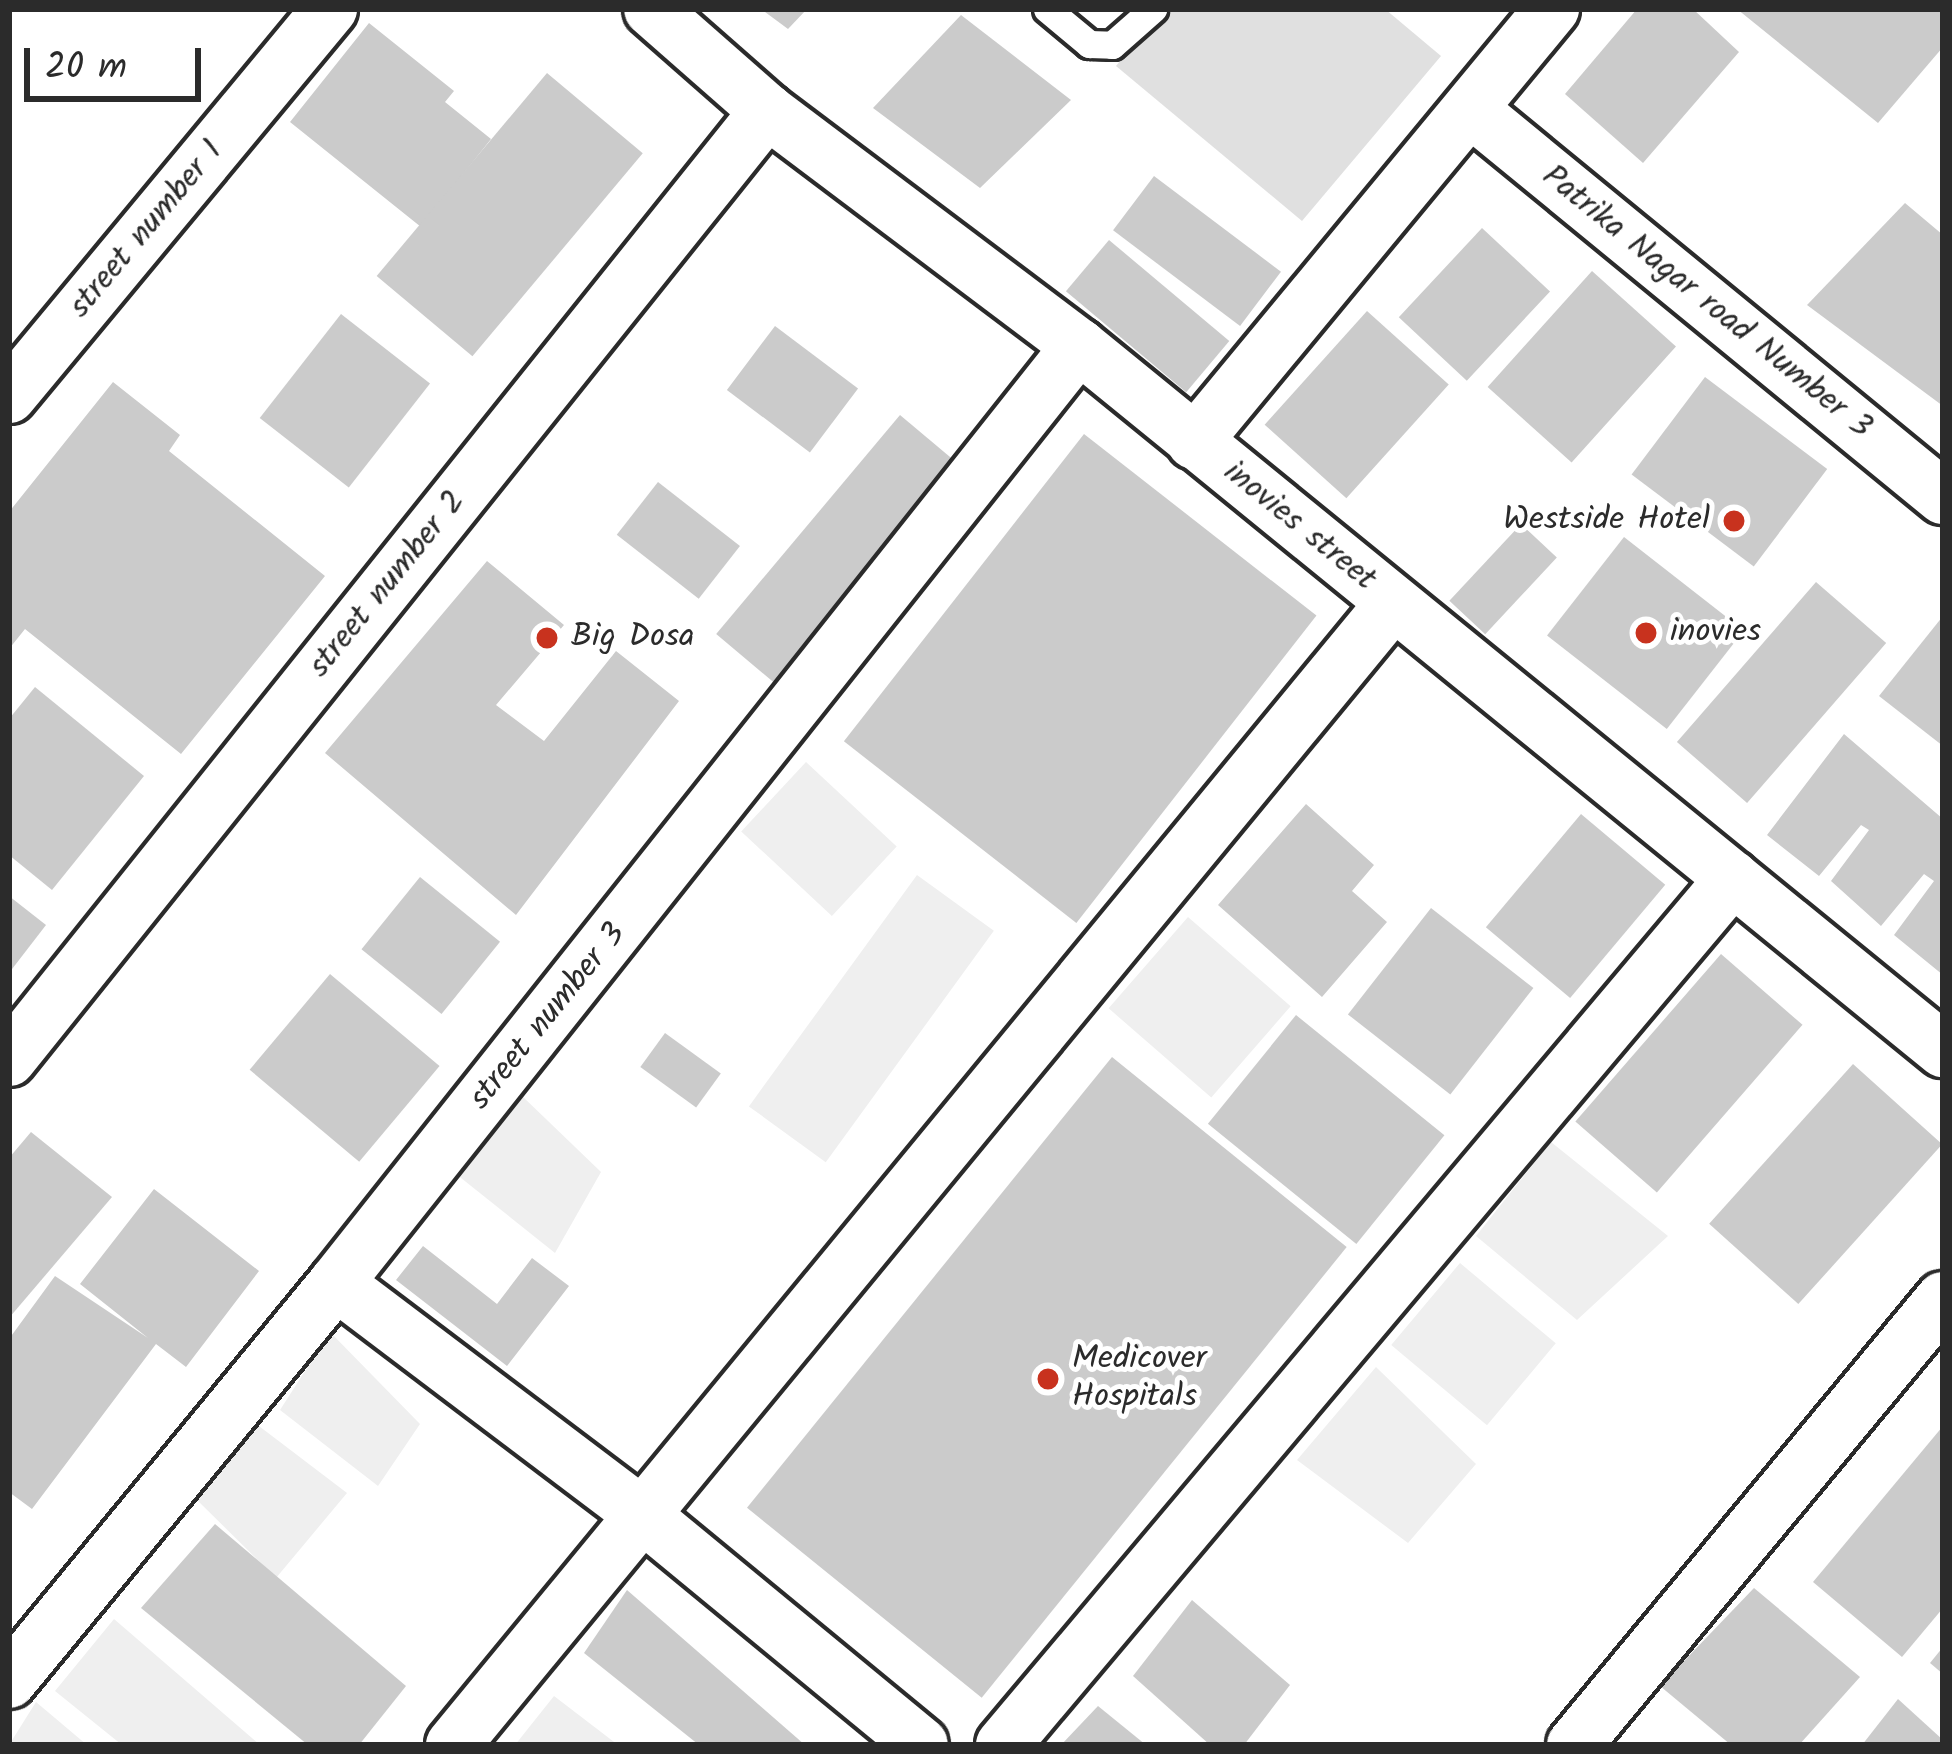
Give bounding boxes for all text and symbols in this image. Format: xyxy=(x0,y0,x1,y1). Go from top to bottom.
scale bar xyxy=(30,24,207,98)
text: 20 m xyxy=(45,40,127,97)
street label: street number 1 xyxy=(61,133,233,327)
street label: Patrika Nagar road Number 3 xyxy=(1533,158,1879,448)
street label: inovies street xyxy=(1215,454,1383,600)
street label: street number 2 xyxy=(301,484,475,686)
place label: Westside Hotel xyxy=(1503,501,1710,541)
marker: Westside Hotel xyxy=(1721,508,1747,534)
place label: inovies xyxy=(1670,613,1761,653)
place label: Big Dosa xyxy=(571,618,695,658)
marker: inovies xyxy=(1633,620,1659,646)
marker: Big Dosa xyxy=(534,625,560,651)
street label: street number 3 xyxy=(461,916,635,1118)
place label: Medicover Hospitals xyxy=(1072,1340,1207,1418)
marker: Medicover Hospitals xyxy=(1035,1366,1061,1392)

